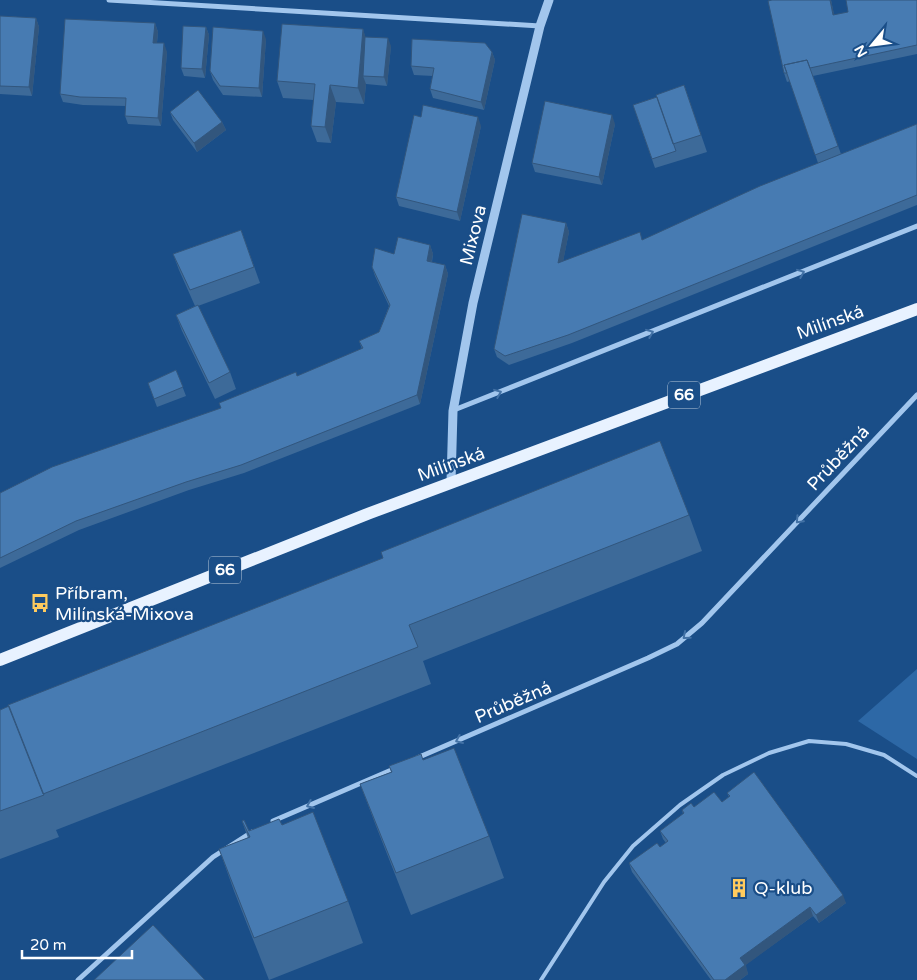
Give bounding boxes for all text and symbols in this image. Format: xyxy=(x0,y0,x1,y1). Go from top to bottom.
north arrow xyxy=(847,20,897,70)
text: N xyxy=(851,42,871,60)
street label: Mixova xyxy=(455,202,491,268)
one-way arrow xyxy=(796,268,804,278)
street label: Milínská xyxy=(793,300,867,344)
one-way arrow xyxy=(645,328,653,338)
road number: 66 xyxy=(668,382,700,408)
one-way arrow xyxy=(494,388,502,398)
street label: Průběžná xyxy=(802,421,874,495)
street label: Milínská xyxy=(414,442,488,486)
one-way arrow xyxy=(796,514,805,523)
road number: 66 xyxy=(209,556,241,584)
place label: Příbram, Milínská-Mixova xyxy=(55,582,194,625)
bus stop icon: Příbram, Milínská-Mixova xyxy=(29,592,51,614)
one-way arrow xyxy=(683,630,692,639)
street label: Průběžná xyxy=(471,676,555,728)
one-way arrow xyxy=(455,734,464,745)
one-way arrow xyxy=(306,799,315,810)
building icon: Q-klub xyxy=(728,877,750,899)
place label: Q-klub xyxy=(754,877,813,899)
scale bar xyxy=(22,928,132,960)
text: 20 m xyxy=(30,936,67,954)

